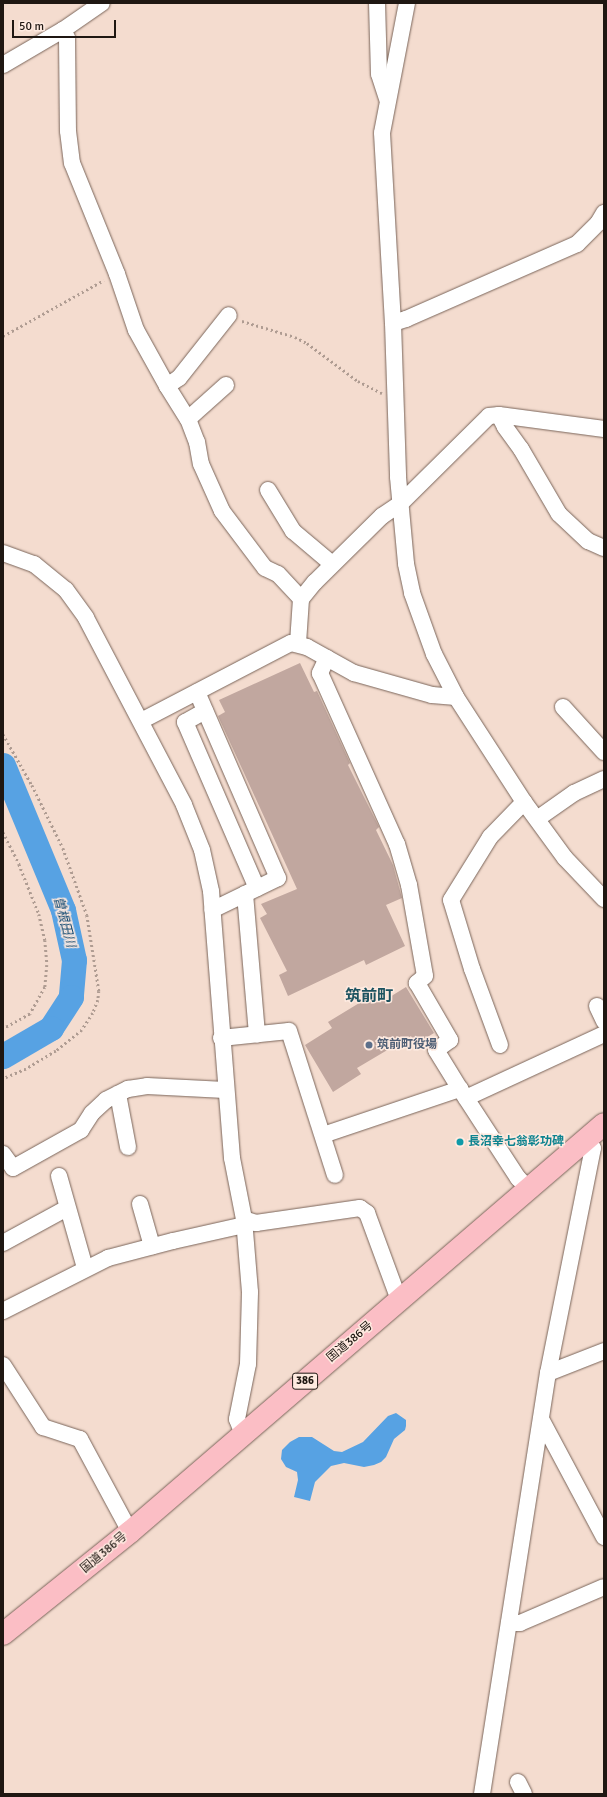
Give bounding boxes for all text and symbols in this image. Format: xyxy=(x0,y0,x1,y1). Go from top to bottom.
scale bar xyxy=(14,12,118,38)
text: 50 m xyxy=(19,19,44,34)
water label: 曽根田川 xyxy=(50,895,78,949)
district label: 筑前町 xyxy=(345,986,393,1006)
place label: 筑前町役場 xyxy=(377,1038,437,1052)
marker: 筑前町役場 xyxy=(364,1040,374,1050)
place label: 長沼幸七翁彰功碑 xyxy=(468,1135,564,1149)
marker: 長沼幸七翁彰功碑 xyxy=(455,1137,465,1147)
street label: 国道386号 xyxy=(324,1319,376,1365)
road number: 386 xyxy=(292,1372,318,1390)
street label: 国道386号 xyxy=(78,1530,130,1576)

